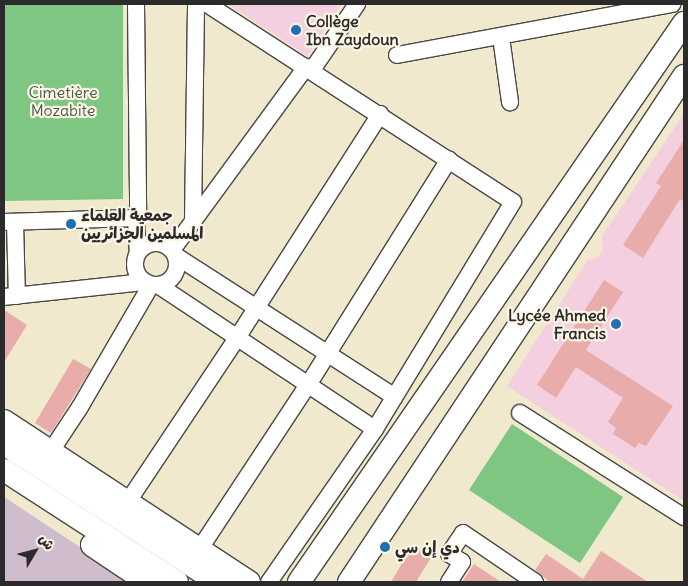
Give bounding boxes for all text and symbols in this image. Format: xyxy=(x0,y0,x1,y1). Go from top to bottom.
place label: Collège Ibn Zaydoun xyxy=(306,11,399,49)
marker: Collège Ibn Zaydoun xyxy=(290,24,302,36)
park label: Cimetière Mozabite xyxy=(28,82,98,120)
place label: جمعية العلماء المسلمين الجزائريين xyxy=(81,205,203,243)
marker: جمعية العلماء المسلمين الجزائريين xyxy=(65,218,77,230)
place label: Lycée Ahmed Francis xyxy=(508,305,606,343)
marker: Lycée Ahmed Francis xyxy=(610,318,622,330)
north arrow xyxy=(10,526,60,576)
text: ش xyxy=(35,530,59,554)
place label: دي إن سي xyxy=(395,537,460,557)
marker: دي إن سي xyxy=(379,541,391,553)

